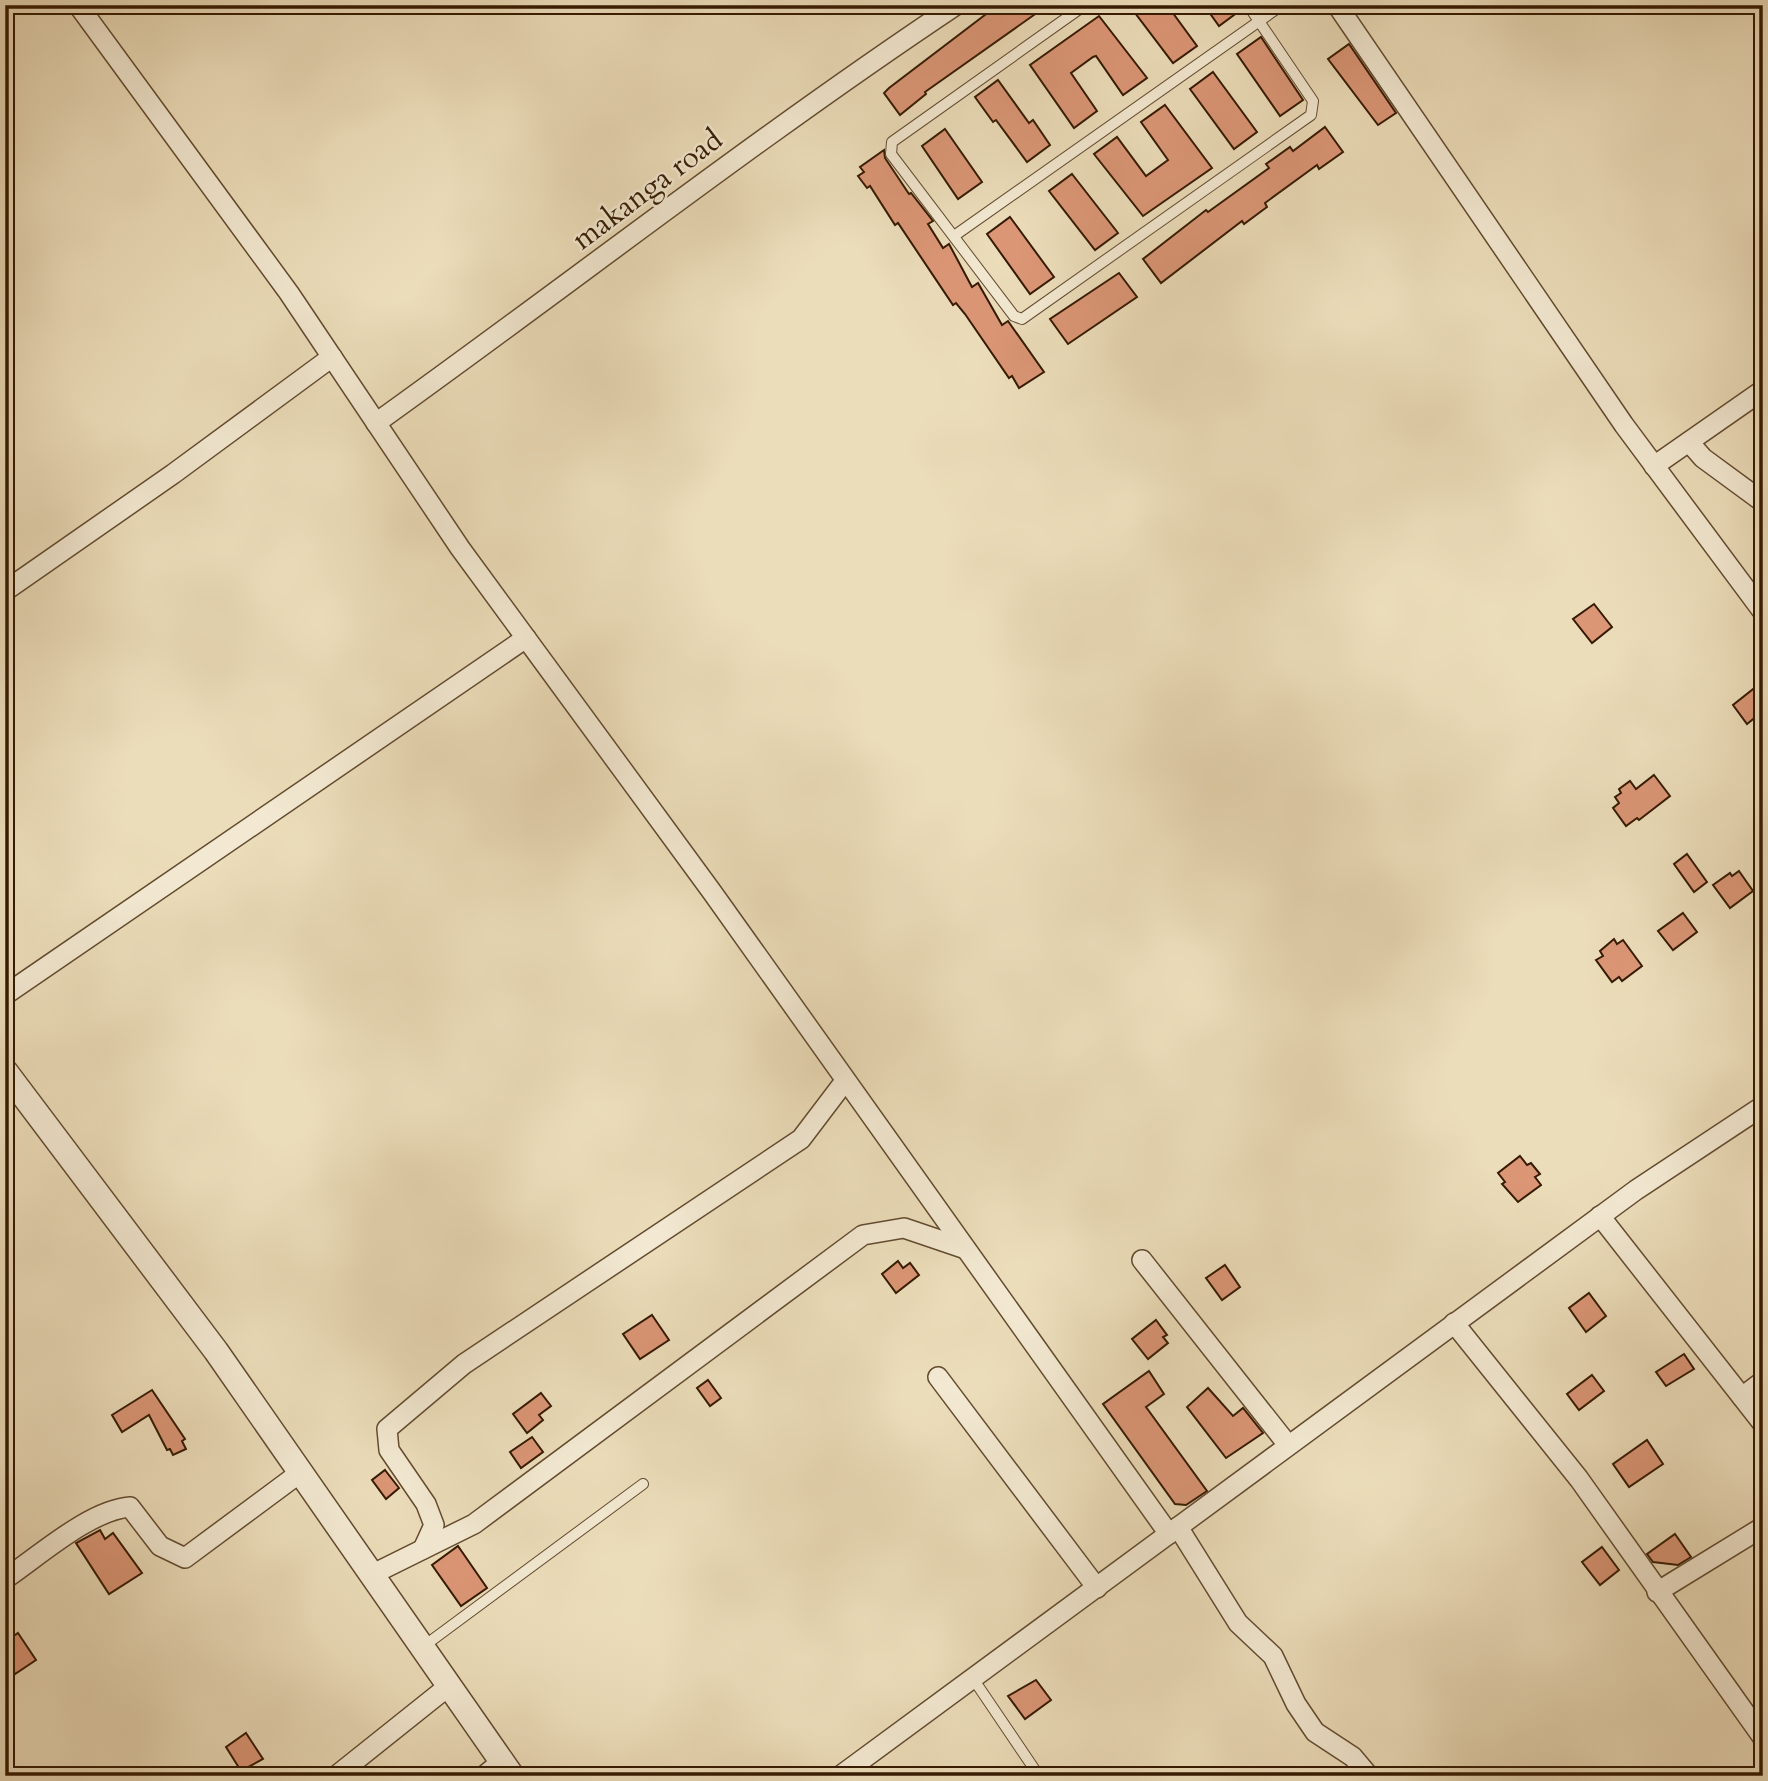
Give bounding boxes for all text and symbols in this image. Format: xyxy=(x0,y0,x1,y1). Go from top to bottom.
street label: makanga road xyxy=(564,119,731,259)

